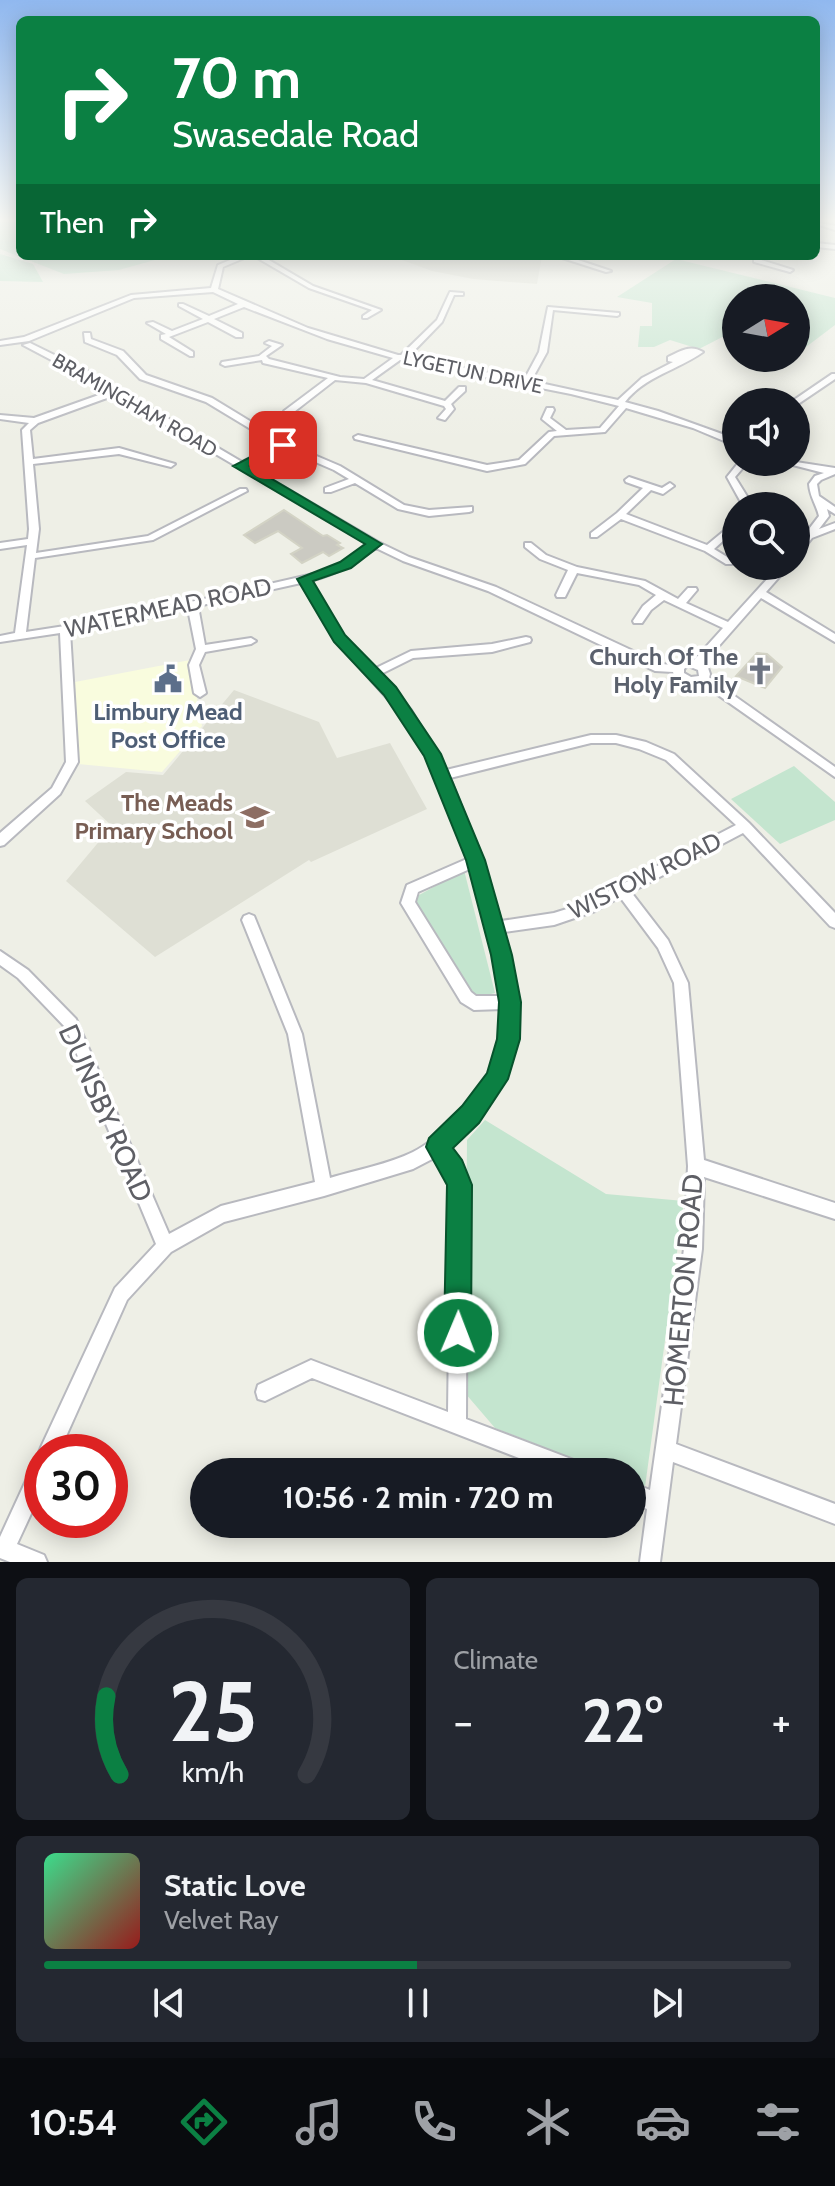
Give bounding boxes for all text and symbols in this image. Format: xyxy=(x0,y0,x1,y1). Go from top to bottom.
text: 70 m xyxy=(172,44,301,112)
icon: right xyxy=(40,48,144,152)
text: Swasedale Road xyxy=(172,112,419,156)
icon: right xyxy=(120,200,164,244)
text: Then xyxy=(40,204,104,241)
north arrow xyxy=(722,284,810,372)
map controls xyxy=(722,284,810,580)
street label: LYGETUN DRIVE xyxy=(401,345,545,399)
street label: BRAMINGHAM ROAD xyxy=(48,348,222,462)
button: sound xyxy=(722,388,810,476)
pin xyxy=(249,411,317,479)
icon: arrive xyxy=(261,423,305,467)
button: search xyxy=(722,492,810,580)
street label: WATERMEAD ROAD xyxy=(62,571,274,644)
place label: Church Of The Holy Family xyxy=(589,642,738,699)
church icon: Church Of The Holy Family xyxy=(745,656,775,686)
public building icon: Limbury Mead Post Office xyxy=(153,664,183,694)
place label: Limbury Mead Post Office xyxy=(93,697,243,754)
place label: The Meads Primary School xyxy=(74,788,233,845)
school or university icon: The Meads Primary School xyxy=(240,802,270,832)
street label: WISTOW ROAD xyxy=(564,826,726,925)
street label: DUNSBY ROAD xyxy=(52,1019,160,1207)
street label: HOMERTON ROAD xyxy=(656,1172,710,1408)
position arrow xyxy=(416,1291,500,1375)
speed limit sign: 30 xyxy=(24,1434,128,1538)
text: 10:56 · 2 min · 720 m xyxy=(283,1479,553,1516)
text: Climate xyxy=(454,1644,538,1676)
text: 25 xyxy=(168,1661,257,1762)
text: 22° xyxy=(582,1684,663,1757)
text: − xyxy=(454,1695,473,1748)
text: + xyxy=(772,1695,791,1748)
text: km/h xyxy=(181,1754,244,1789)
text: Static Love xyxy=(164,1867,306,1904)
text: Velvet Ray xyxy=(164,1904,279,1936)
icon: previous xyxy=(147,1981,191,2025)
icon: pause xyxy=(396,1981,440,2025)
icon: next xyxy=(645,1981,689,2025)
icon: directions xyxy=(176,2094,232,2150)
icon: music xyxy=(291,2094,347,2150)
icon: phone xyxy=(406,2094,462,2150)
icon: climate xyxy=(520,2094,576,2150)
icon: car xyxy=(635,2094,691,2150)
icon: filters xyxy=(750,2094,806,2150)
text: 10:54 xyxy=(29,2100,118,2144)

